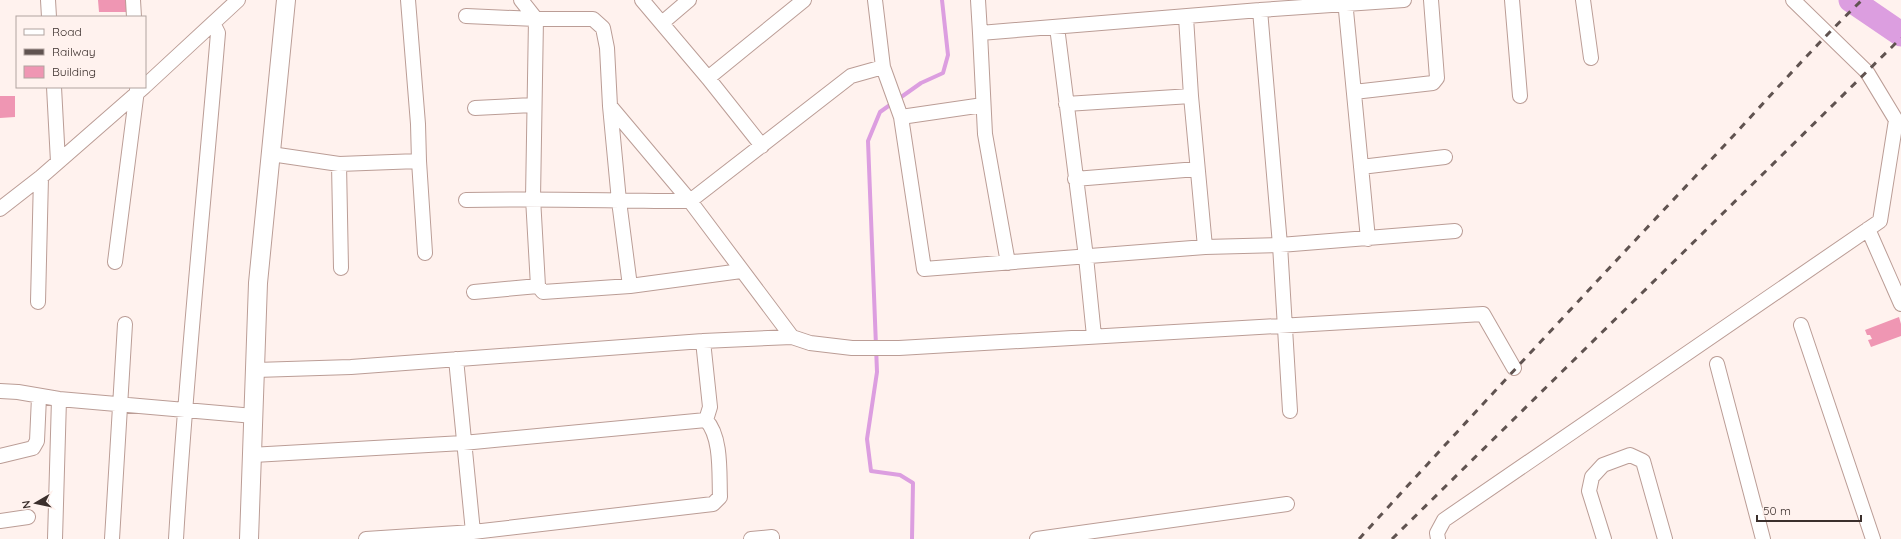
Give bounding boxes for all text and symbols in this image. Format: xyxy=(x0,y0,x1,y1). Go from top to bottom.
legend xyxy=(16,16,146,88)
text: Road xyxy=(52,24,82,39)
text: Railway xyxy=(52,44,96,59)
text: Building xyxy=(52,64,96,79)
north arrow xyxy=(16,483,56,523)
scale bar xyxy=(1757,497,1861,523)
text: N xyxy=(19,499,34,510)
text: 50 m xyxy=(1763,503,1791,518)

